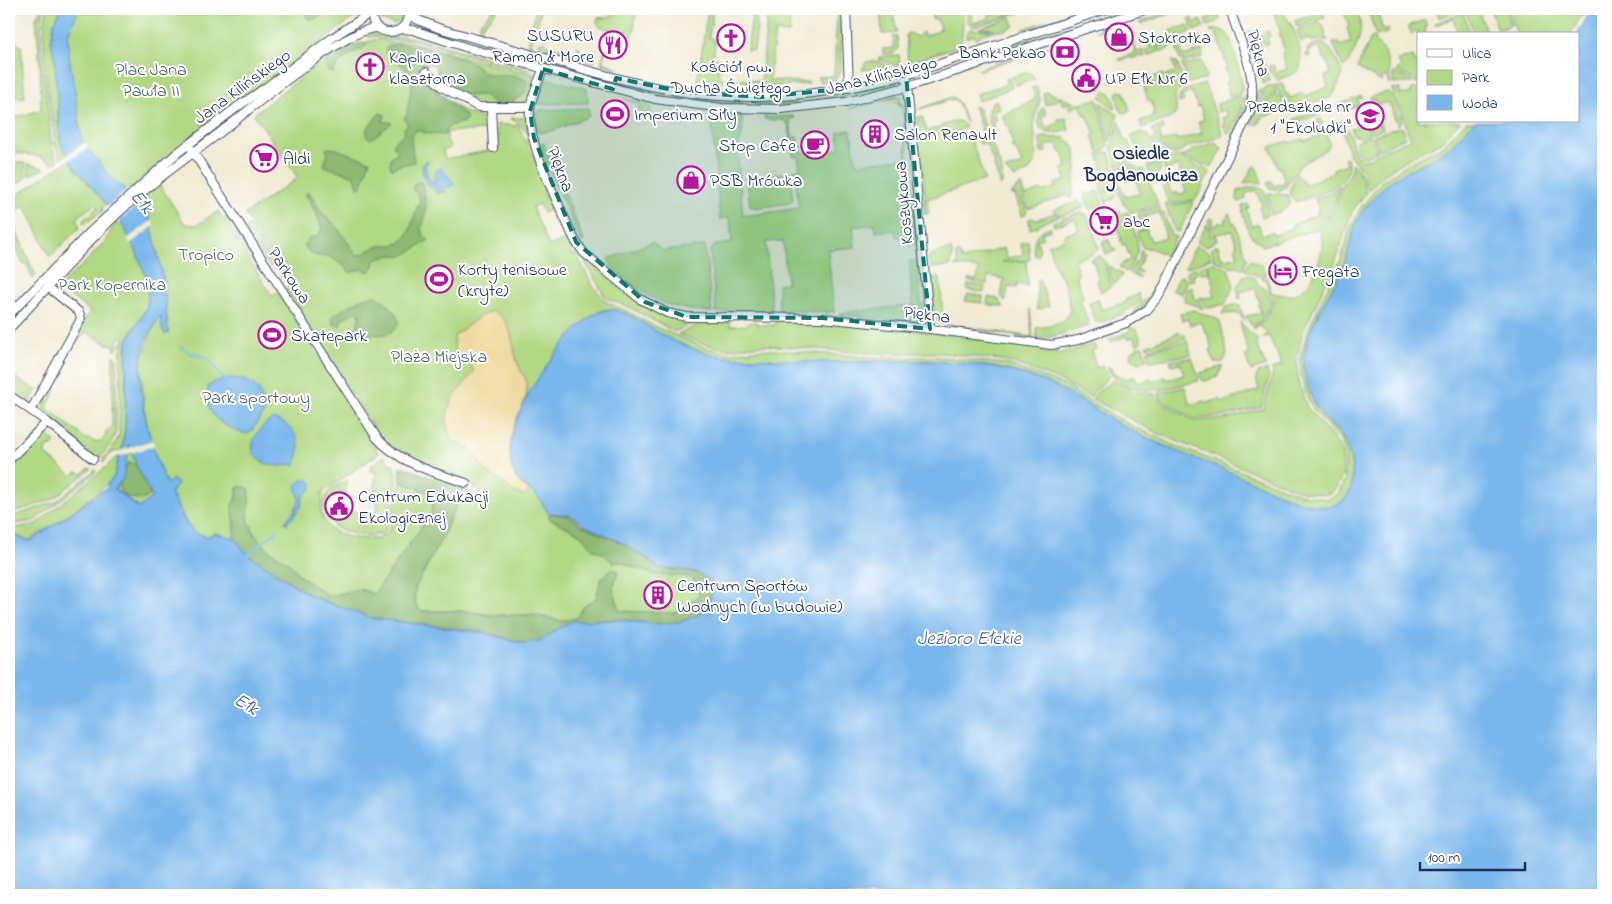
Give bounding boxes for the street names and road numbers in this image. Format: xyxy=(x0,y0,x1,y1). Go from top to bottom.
street label: Piękna xyxy=(1238,27,1276,80)
street label: Jana Kilińskiego xyxy=(189,43,298,133)
street label: Jana Kilińskiego xyxy=(823,50,940,104)
street label: Piękna xyxy=(539,143,580,196)
street label: Koszykowa xyxy=(888,160,922,246)
street label: Parkowa xyxy=(260,242,316,310)
street label: Piękna xyxy=(902,300,952,332)

